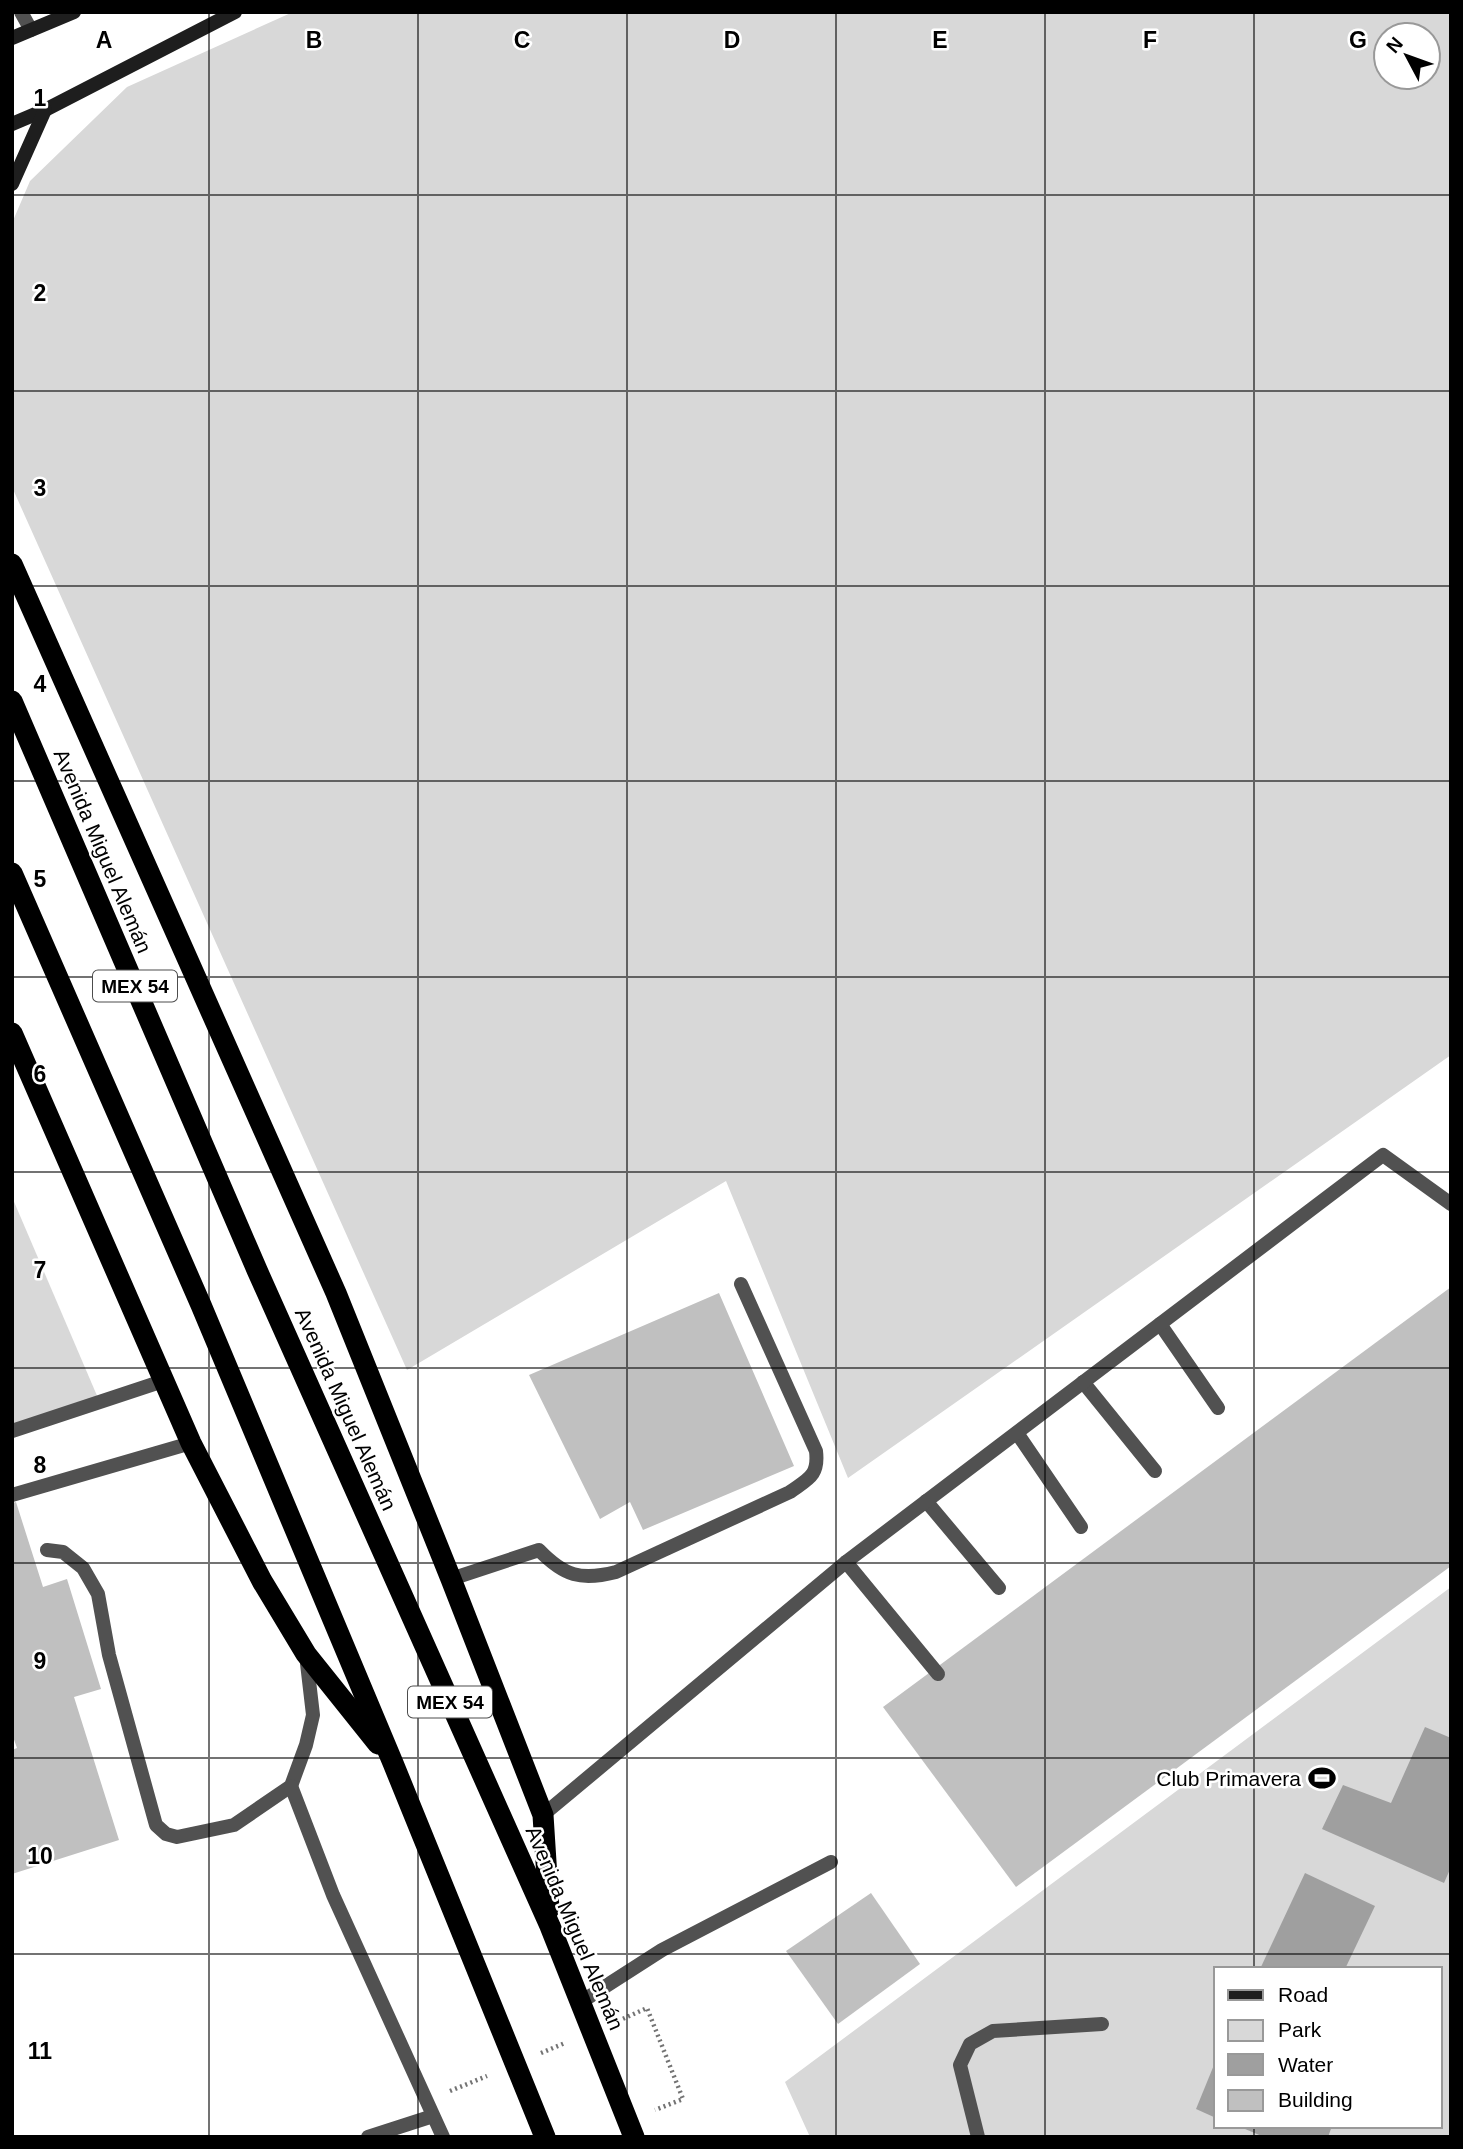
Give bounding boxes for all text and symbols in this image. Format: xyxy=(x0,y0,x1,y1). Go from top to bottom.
north arrow xyxy=(1372,21,1442,91)
text: A xyxy=(96,27,112,53)
text: B xyxy=(306,27,322,53)
text: C xyxy=(514,27,530,53)
text: D xyxy=(724,27,740,53)
text: E xyxy=(932,27,948,53)
text: F xyxy=(1143,27,1157,53)
text: G xyxy=(1349,27,1367,53)
text: N xyxy=(1382,33,1407,57)
text: 1 xyxy=(34,85,47,111)
text: 2 xyxy=(34,280,46,306)
text: 3 xyxy=(34,475,46,501)
text: 4 xyxy=(34,671,47,697)
street label: Avenida Miguel Alemán xyxy=(50,746,156,956)
text: 5 xyxy=(34,866,47,892)
road number: MEX 54 xyxy=(93,970,177,1002)
text: 6 xyxy=(34,1061,46,1087)
text: 7 xyxy=(34,1257,46,1283)
street label: Avenida Miguel Alemán xyxy=(291,1304,401,1514)
text: 8 xyxy=(34,1452,47,1478)
text: 9 xyxy=(34,1648,46,1674)
road number: MEX 54 xyxy=(408,1686,492,1718)
sports icon: Club Primavera xyxy=(1307,1763,1337,1793)
place label: Club Primavera xyxy=(1156,1767,1301,1790)
street label: Avenida Miguel Alemán xyxy=(522,1823,628,2033)
text: 10 xyxy=(27,1843,53,1869)
legend xyxy=(1214,1967,1442,2128)
text: Road xyxy=(1278,1983,1328,2006)
text: Park xyxy=(1278,2018,1322,2041)
text: 11 xyxy=(28,2038,52,2064)
text: Water xyxy=(1278,2053,1333,2076)
text: Building xyxy=(1278,2088,1353,2111)

